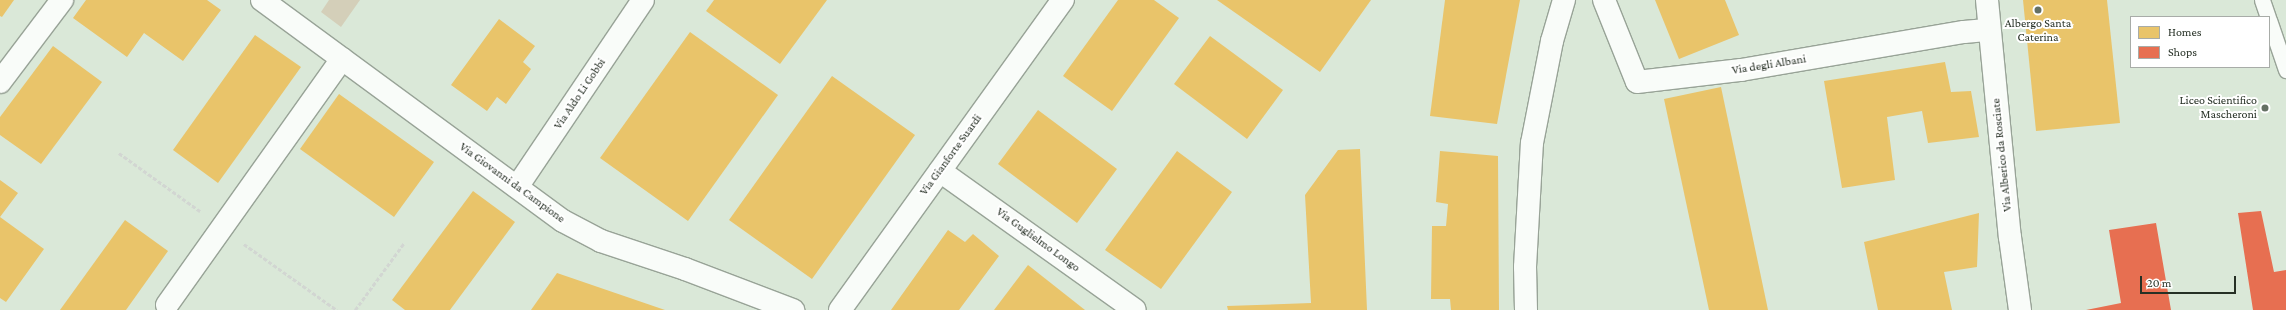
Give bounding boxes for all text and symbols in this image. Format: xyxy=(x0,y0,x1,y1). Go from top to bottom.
marker: Albergo Santa Caterina xyxy=(2033,5,2043,15)
legend xyxy=(2130,16,2270,68)
place label: Albergo Santa Caterina xyxy=(2005,17,2071,45)
text: Homes xyxy=(2168,25,2201,39)
text: Shops xyxy=(2168,45,2197,59)
street label: Via degli Albani xyxy=(1731,52,1807,78)
street label: Via Aldo Li Gobbi xyxy=(551,56,609,132)
place label: Liceo Scientifico Mascheroni xyxy=(2180,94,2257,122)
street label: Via Alberico da Rosciate xyxy=(1989,98,2015,212)
marker: Liceo Scientifico Mascheroni xyxy=(2260,103,2270,113)
street label: Via Gianforte Suardi xyxy=(917,112,985,198)
street label: Via Giovanni da Campione xyxy=(456,140,568,226)
street label: Via Guglielmo Longo xyxy=(993,205,1083,275)
scale bar xyxy=(2142,268,2238,294)
text: 20 m xyxy=(2147,276,2171,290)

